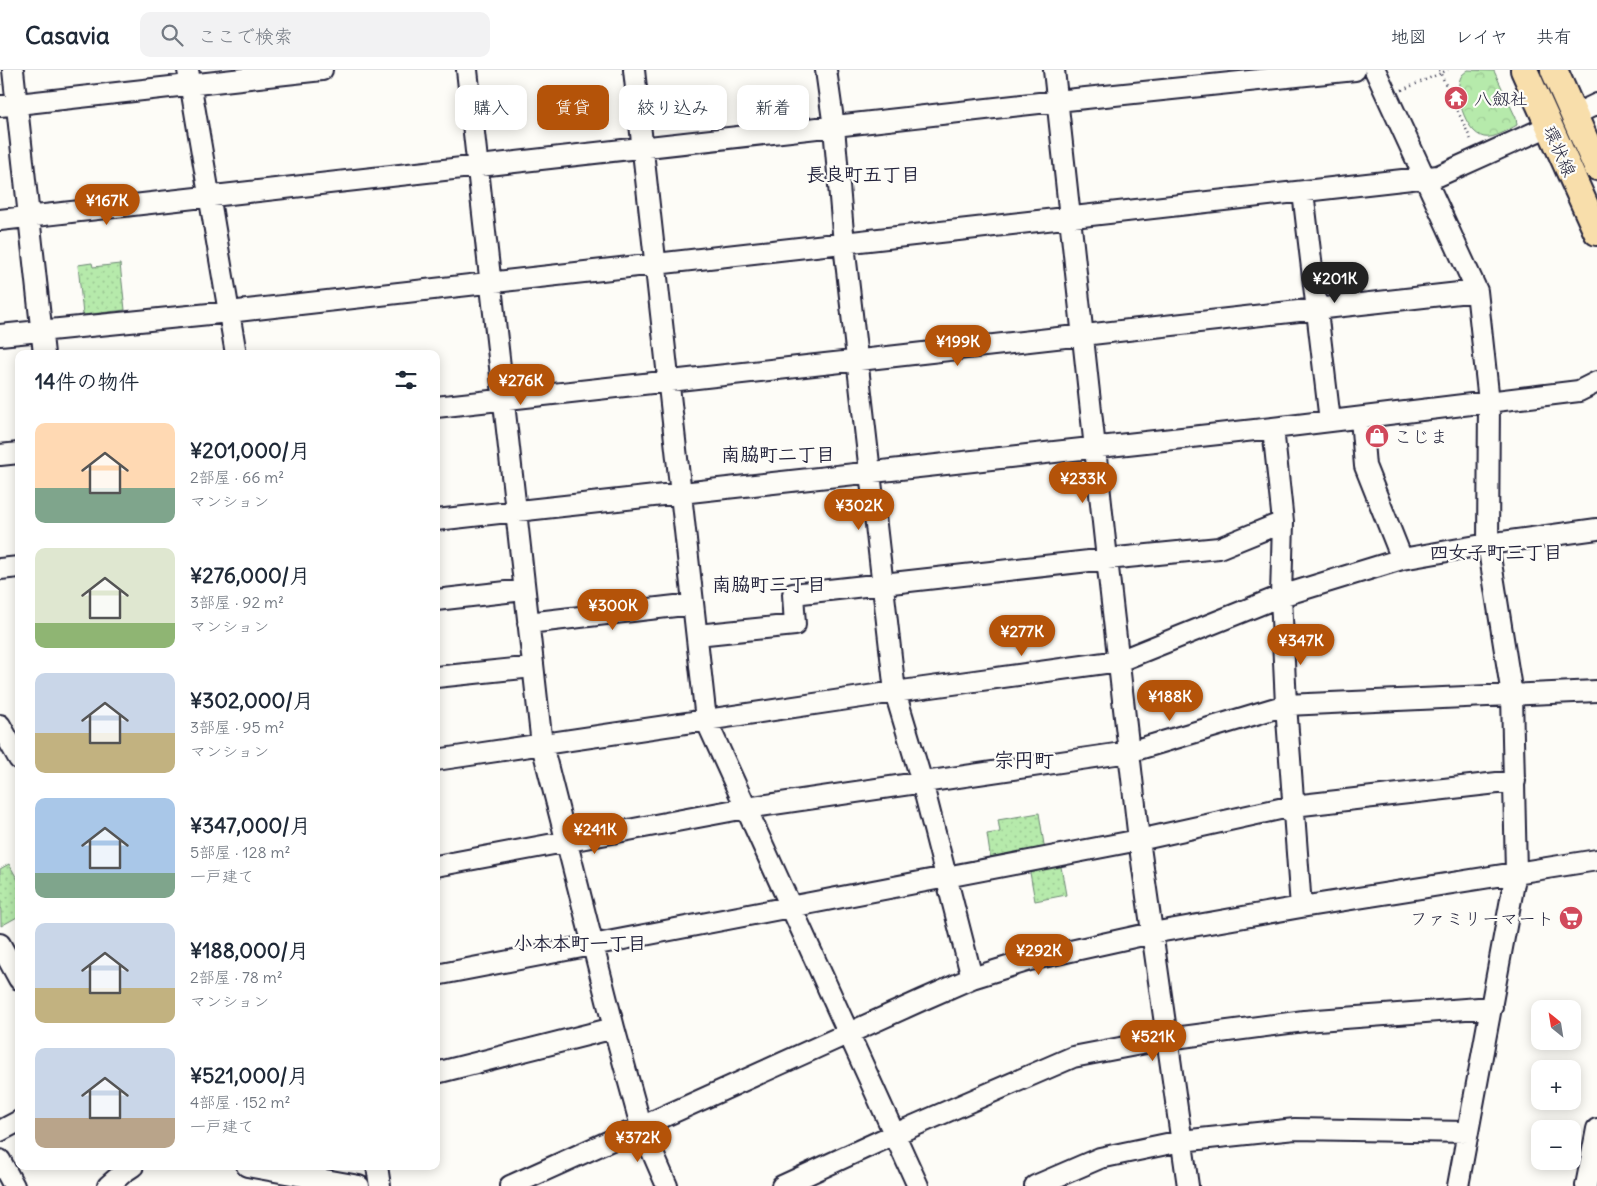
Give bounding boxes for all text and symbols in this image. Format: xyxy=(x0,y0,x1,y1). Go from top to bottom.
search box xyxy=(140,12,490,57)
text: Casavia xyxy=(25,20,110,50)
icon: search xyxy=(158,21,186,49)
text: ここで検索 xyxy=(198,24,293,48)
text: 地図 xyxy=(1391,25,1427,48)
text: レイヤ xyxy=(1455,25,1508,48)
text: 共有 xyxy=(1536,25,1572,48)
chip: 購入 xyxy=(455,85,527,130)
chip: 賃貸 xyxy=(537,85,609,130)
chip: 絞り込み xyxy=(619,85,727,130)
chip: 新着 xyxy=(737,85,809,130)
temple icon: 八劔社 xyxy=(1443,85,1469,111)
place label: 八劔社 xyxy=(1474,87,1528,110)
street label: 環状線 xyxy=(1539,122,1581,180)
district label: 長良町五丁目 xyxy=(806,162,920,186)
pin: ¥167K xyxy=(72,184,142,226)
text: ¥167K xyxy=(86,190,128,210)
pin: ¥201K xyxy=(1300,262,1370,304)
text: ¥201K xyxy=(1313,268,1357,288)
pin: ¥199K xyxy=(923,324,993,367)
text: ¥199K xyxy=(936,331,980,351)
pin: ¥276K xyxy=(486,364,556,406)
icon: filters xyxy=(392,366,420,394)
text: 14件の物件 xyxy=(35,368,139,395)
text: ¥276K xyxy=(499,370,543,390)
shop icon: こじま xyxy=(1364,423,1390,449)
place label: こじま xyxy=(1394,425,1448,448)
text: ¥201,000/月 xyxy=(190,437,310,464)
district label: 南脇町二丁目 xyxy=(721,442,835,466)
icon: home xyxy=(75,443,135,503)
pin: ¥233K xyxy=(1048,462,1118,504)
text: 2部屋 · 66 m² xyxy=(190,467,284,487)
text: ¥233K xyxy=(1060,468,1106,488)
pin: ¥302K xyxy=(824,488,894,531)
text: マンション xyxy=(190,491,269,511)
text: ¥302K xyxy=(835,495,883,515)
district label: 四女子町三丁目 xyxy=(1429,540,1563,564)
text: ¥276,000/月 xyxy=(190,562,310,589)
icon: home xyxy=(75,568,135,628)
district label: 南脇町三丁目 xyxy=(712,572,826,596)
pin: ¥300K xyxy=(578,588,648,631)
text: 3部屋 · 92 m² xyxy=(190,592,284,612)
text: ¥300K xyxy=(588,595,638,615)
pin: ¥277K xyxy=(987,614,1057,657)
text: マンション xyxy=(190,616,269,636)
text: ¥277K xyxy=(1000,621,1044,641)
pin: ¥347K xyxy=(1266,624,1336,666)
text: ¥347K xyxy=(1278,630,1324,650)
pin: ¥188K xyxy=(1135,680,1205,722)
text: ¥188K xyxy=(1148,686,1192,706)
text: ¥302,000/月 xyxy=(190,687,314,714)
icon: home xyxy=(75,693,135,753)
text: 3部屋 · 95 m² xyxy=(190,717,284,737)
text: マンション xyxy=(190,741,269,761)
district label: 宗円町 xyxy=(994,747,1054,772)
text: ¥347,000/月 xyxy=(190,812,311,839)
pin: ¥241K xyxy=(560,812,630,855)
icon: home xyxy=(75,818,135,878)
text: ¥241K xyxy=(573,819,617,839)
text: 5部屋 · 128 m² xyxy=(190,842,291,862)
text: 一戸建て xyxy=(190,866,254,886)
supermarket icon: ファミリーマート xyxy=(1558,905,1584,931)
place label: ファミリーマート xyxy=(1410,907,1554,930)
district label: 小本本町一丁目 xyxy=(513,931,647,955)
pin: ¥292K xyxy=(1004,934,1074,976)
text: ¥188,000/月 xyxy=(190,937,309,964)
text: ¥292K xyxy=(1016,940,1062,960)
icon: home xyxy=(75,943,135,1003)
text: 2部屋 · 78 m² xyxy=(190,967,283,987)
text: マンション xyxy=(190,991,269,1011)
north arrow xyxy=(1531,1000,1581,1050)
map controls xyxy=(1531,1000,1581,1170)
pin: ¥521K xyxy=(1118,1020,1188,1062)
text: ¥521K xyxy=(1131,1026,1175,1046)
button: + xyxy=(1531,1060,1581,1110)
text: ¥521,000/月 xyxy=(190,1062,308,1089)
icon: home xyxy=(75,1068,135,1128)
text: 4部屋 · 152 m² xyxy=(190,1092,291,1112)
text: 一戸建て xyxy=(190,1116,254,1136)
pin: ¥372K xyxy=(603,1120,673,1163)
button: − xyxy=(1531,1120,1581,1170)
text: ¥372K xyxy=(616,1127,660,1147)

